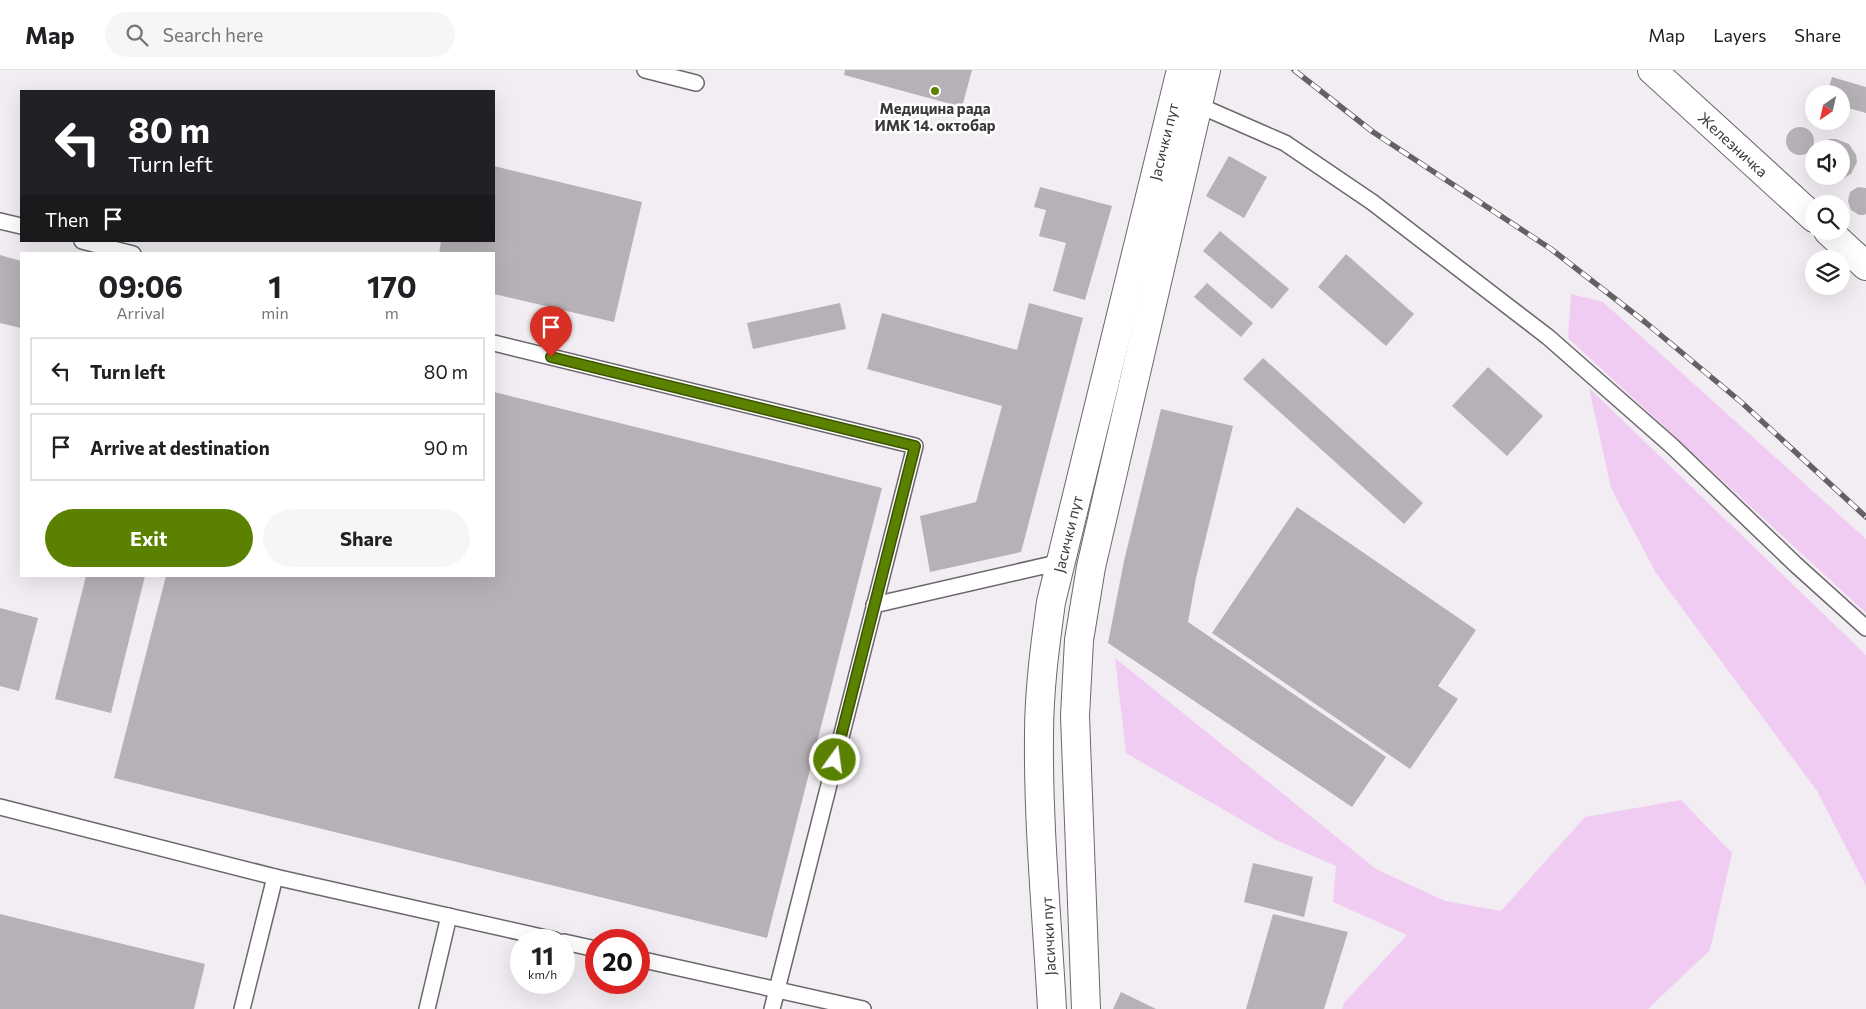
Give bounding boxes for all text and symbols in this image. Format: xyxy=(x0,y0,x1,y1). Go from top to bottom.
search box xyxy=(105,12,455,57)
text: Map xyxy=(25,20,75,49)
icon: search xyxy=(123,21,151,49)
text: Search here xyxy=(163,23,263,46)
text: Map xyxy=(1648,24,1685,46)
text: Layers xyxy=(1713,24,1766,46)
text: Share xyxy=(1794,24,1841,46)
marker: Медицина рада ИМК 14. октобар xyxy=(929,85,941,97)
north arrow xyxy=(1805,85,1850,130)
map controls xyxy=(1805,85,1850,295)
place label: Медицина рада ИМК 14. октобар xyxy=(874,99,996,134)
street label: Јасички пут xyxy=(1145,101,1182,182)
text: 80 m xyxy=(128,107,210,150)
street label: Железничка xyxy=(1695,108,1772,180)
icon: left xyxy=(45,110,110,175)
button: sound xyxy=(1805,140,1850,185)
text: Turn left xyxy=(128,150,213,177)
button: search xyxy=(1805,195,1850,240)
icon: arrive xyxy=(99,205,127,233)
text: Then xyxy=(45,208,89,231)
button: layers xyxy=(1805,250,1850,295)
text: 09:06 xyxy=(98,267,183,304)
text: 1 xyxy=(268,267,282,304)
text: 170 xyxy=(367,267,417,304)
text: Arrival xyxy=(116,303,165,322)
text: min xyxy=(261,303,289,322)
text: m xyxy=(385,303,399,322)
pin xyxy=(530,306,572,357)
icon: arrive xyxy=(537,313,565,341)
icon: left xyxy=(47,357,75,385)
text: Turn left xyxy=(90,360,165,383)
text: 80 m xyxy=(424,360,468,383)
icon: arrive xyxy=(47,433,75,461)
text: Arrive at destination xyxy=(90,436,270,459)
text: 90 m xyxy=(424,436,468,459)
street label: Јасички пут xyxy=(1049,493,1086,575)
button: Exit xyxy=(45,509,253,567)
button: Share xyxy=(263,509,470,567)
position arrow xyxy=(808,733,860,785)
street label: Јасички пут xyxy=(1037,896,1059,976)
speed limit sign: 20 xyxy=(585,929,650,994)
text: 11 xyxy=(531,940,554,970)
text: km/h xyxy=(528,967,557,981)

